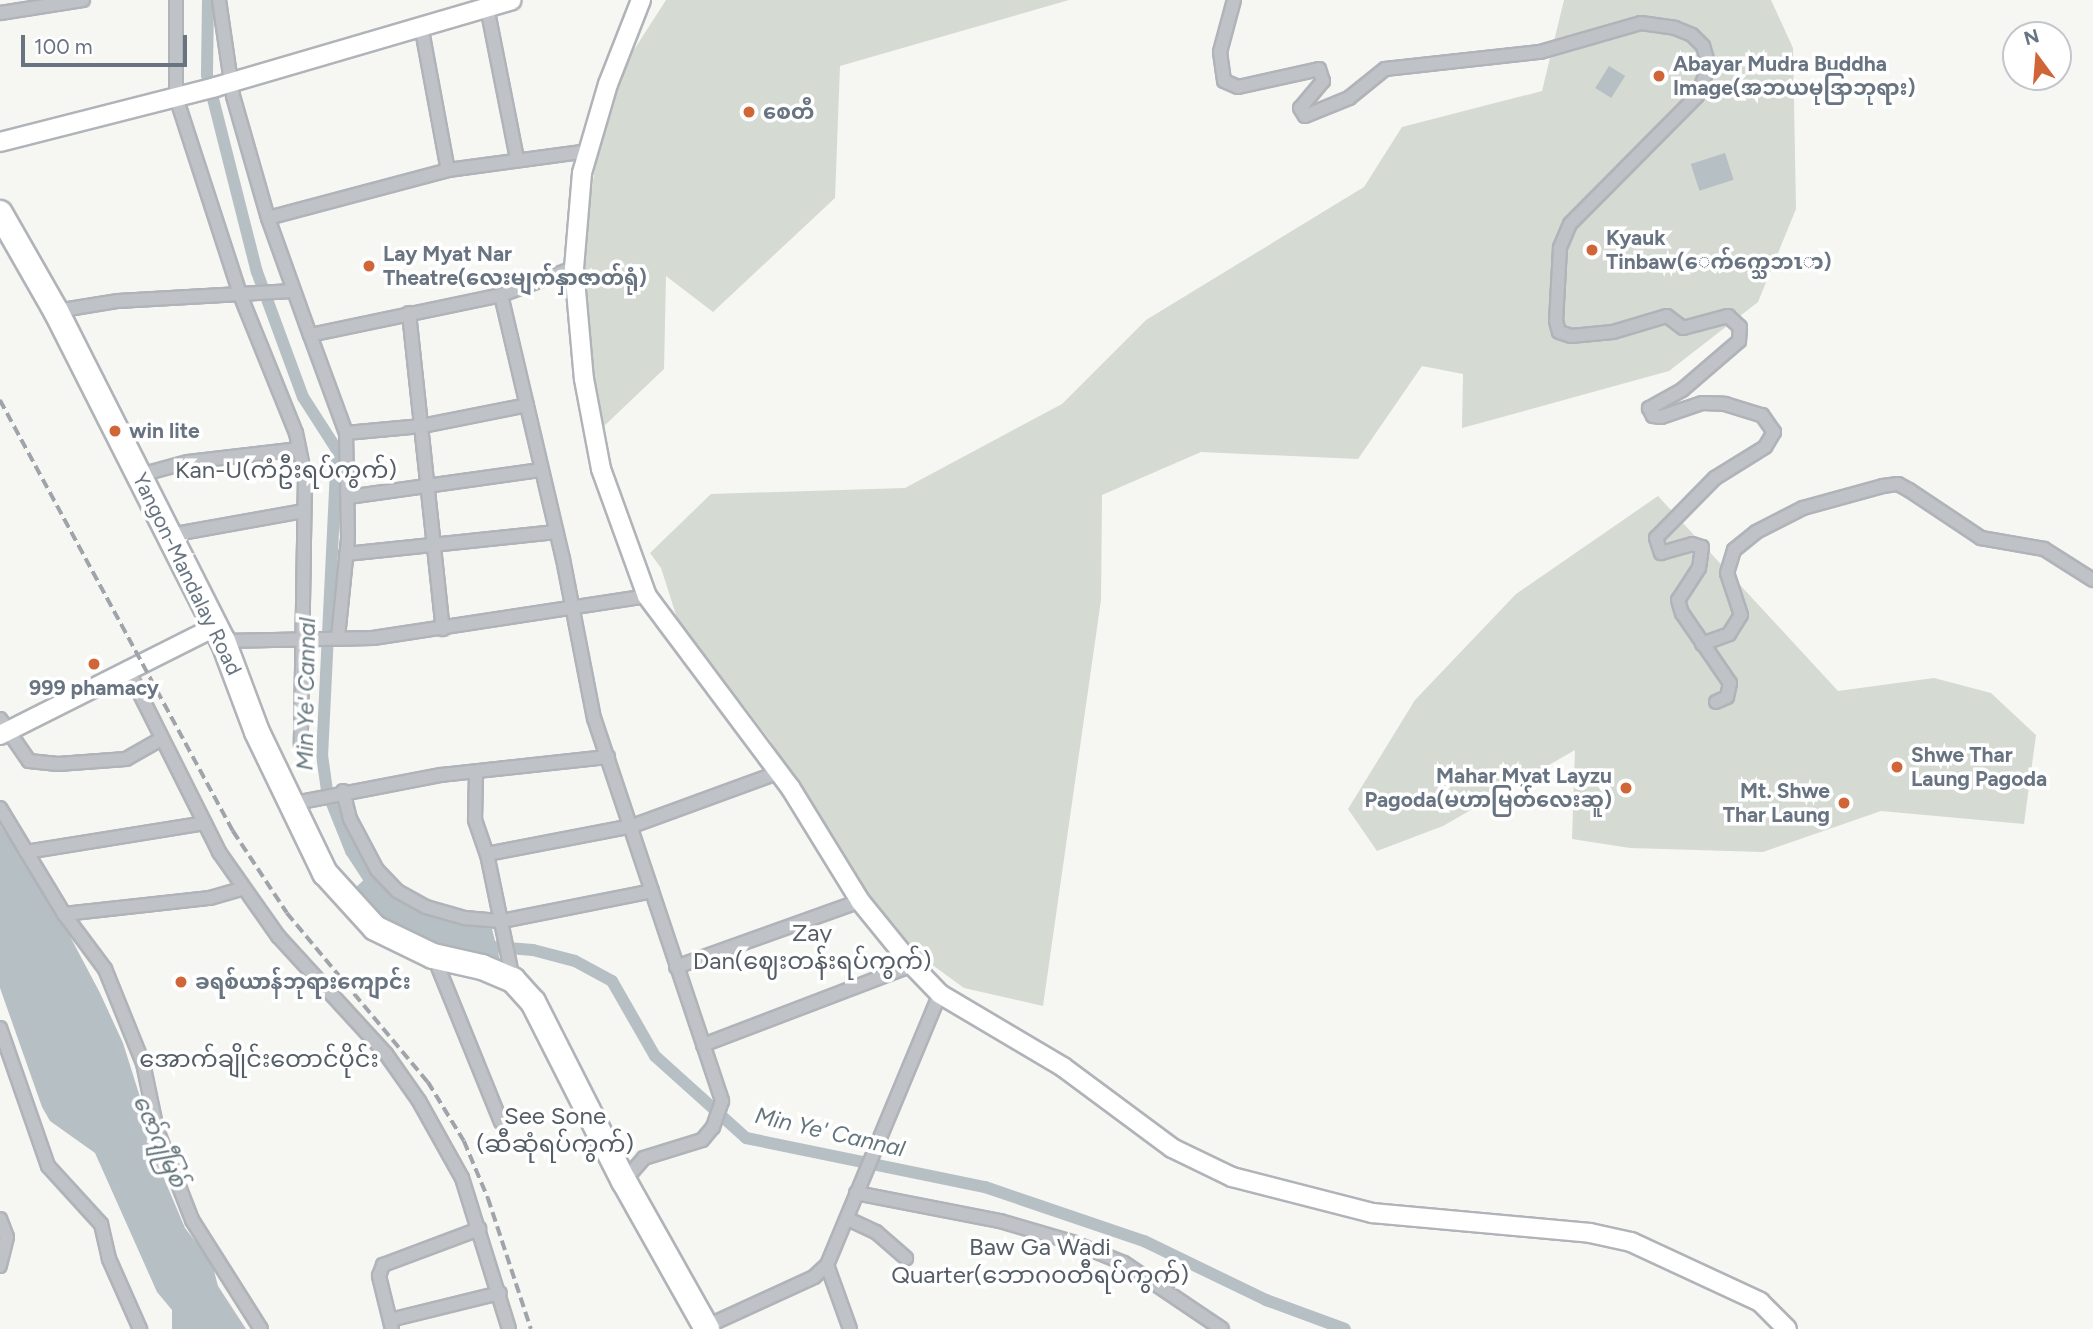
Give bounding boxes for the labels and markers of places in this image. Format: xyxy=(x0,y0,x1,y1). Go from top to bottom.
place label: Abayar Mudra Buddha Image(အဘယမုဒြာဘုရား) xyxy=(1673,51,1916,101)
marker: Abayar Mudra Buddha Image(အဘယမုဒြာဘုရား) xyxy=(1651,68,1667,84)
place label: စေတီ xyxy=(763,99,814,125)
marker: စေတီ xyxy=(741,104,757,120)
place label: Kyauk Tinbaw(ေက်က္သေဘၤာ) xyxy=(1606,225,1832,275)
place label: Lay Myat Nar Theatre(လေးမျက်နှာဇာတ်ရုံ) xyxy=(383,241,647,291)
marker: Kyauk Tinbaw(ေက်က္သေဘၤာ) xyxy=(1584,242,1600,258)
marker: Lay Myat Nar Theatre(လေးမျက်နှာဇာတ်ရုံ) xyxy=(361,258,377,274)
place label: win lite xyxy=(129,418,200,444)
marker: win lite xyxy=(107,423,123,439)
marker: 999 phamacy xyxy=(86,656,102,672)
place label: 999 phamacy xyxy=(29,675,159,701)
place label: Shwe Thar Laung Pagoda xyxy=(1911,742,2047,792)
marker: Shwe Thar Laung Pagoda xyxy=(1889,759,1905,775)
place label: Mahar Myat Layzu Pagoda(မဟာမြတ်လေးဆူ) xyxy=(1364,763,1612,813)
place label: Mt. Shwe Thar Laung xyxy=(1723,778,1830,828)
marker: Mahar Myat Layzu Pagoda(မဟာမြတ်လေးဆူ) xyxy=(1618,780,1634,796)
marker: Mt. Shwe Thar Laung xyxy=(1836,795,1852,811)
place label: ခရစ်ယာန်ဘုရားကျောင်း xyxy=(195,969,411,995)
marker: ခရစ်ယာန်ဘုရားကျောင်း xyxy=(173,974,189,990)

